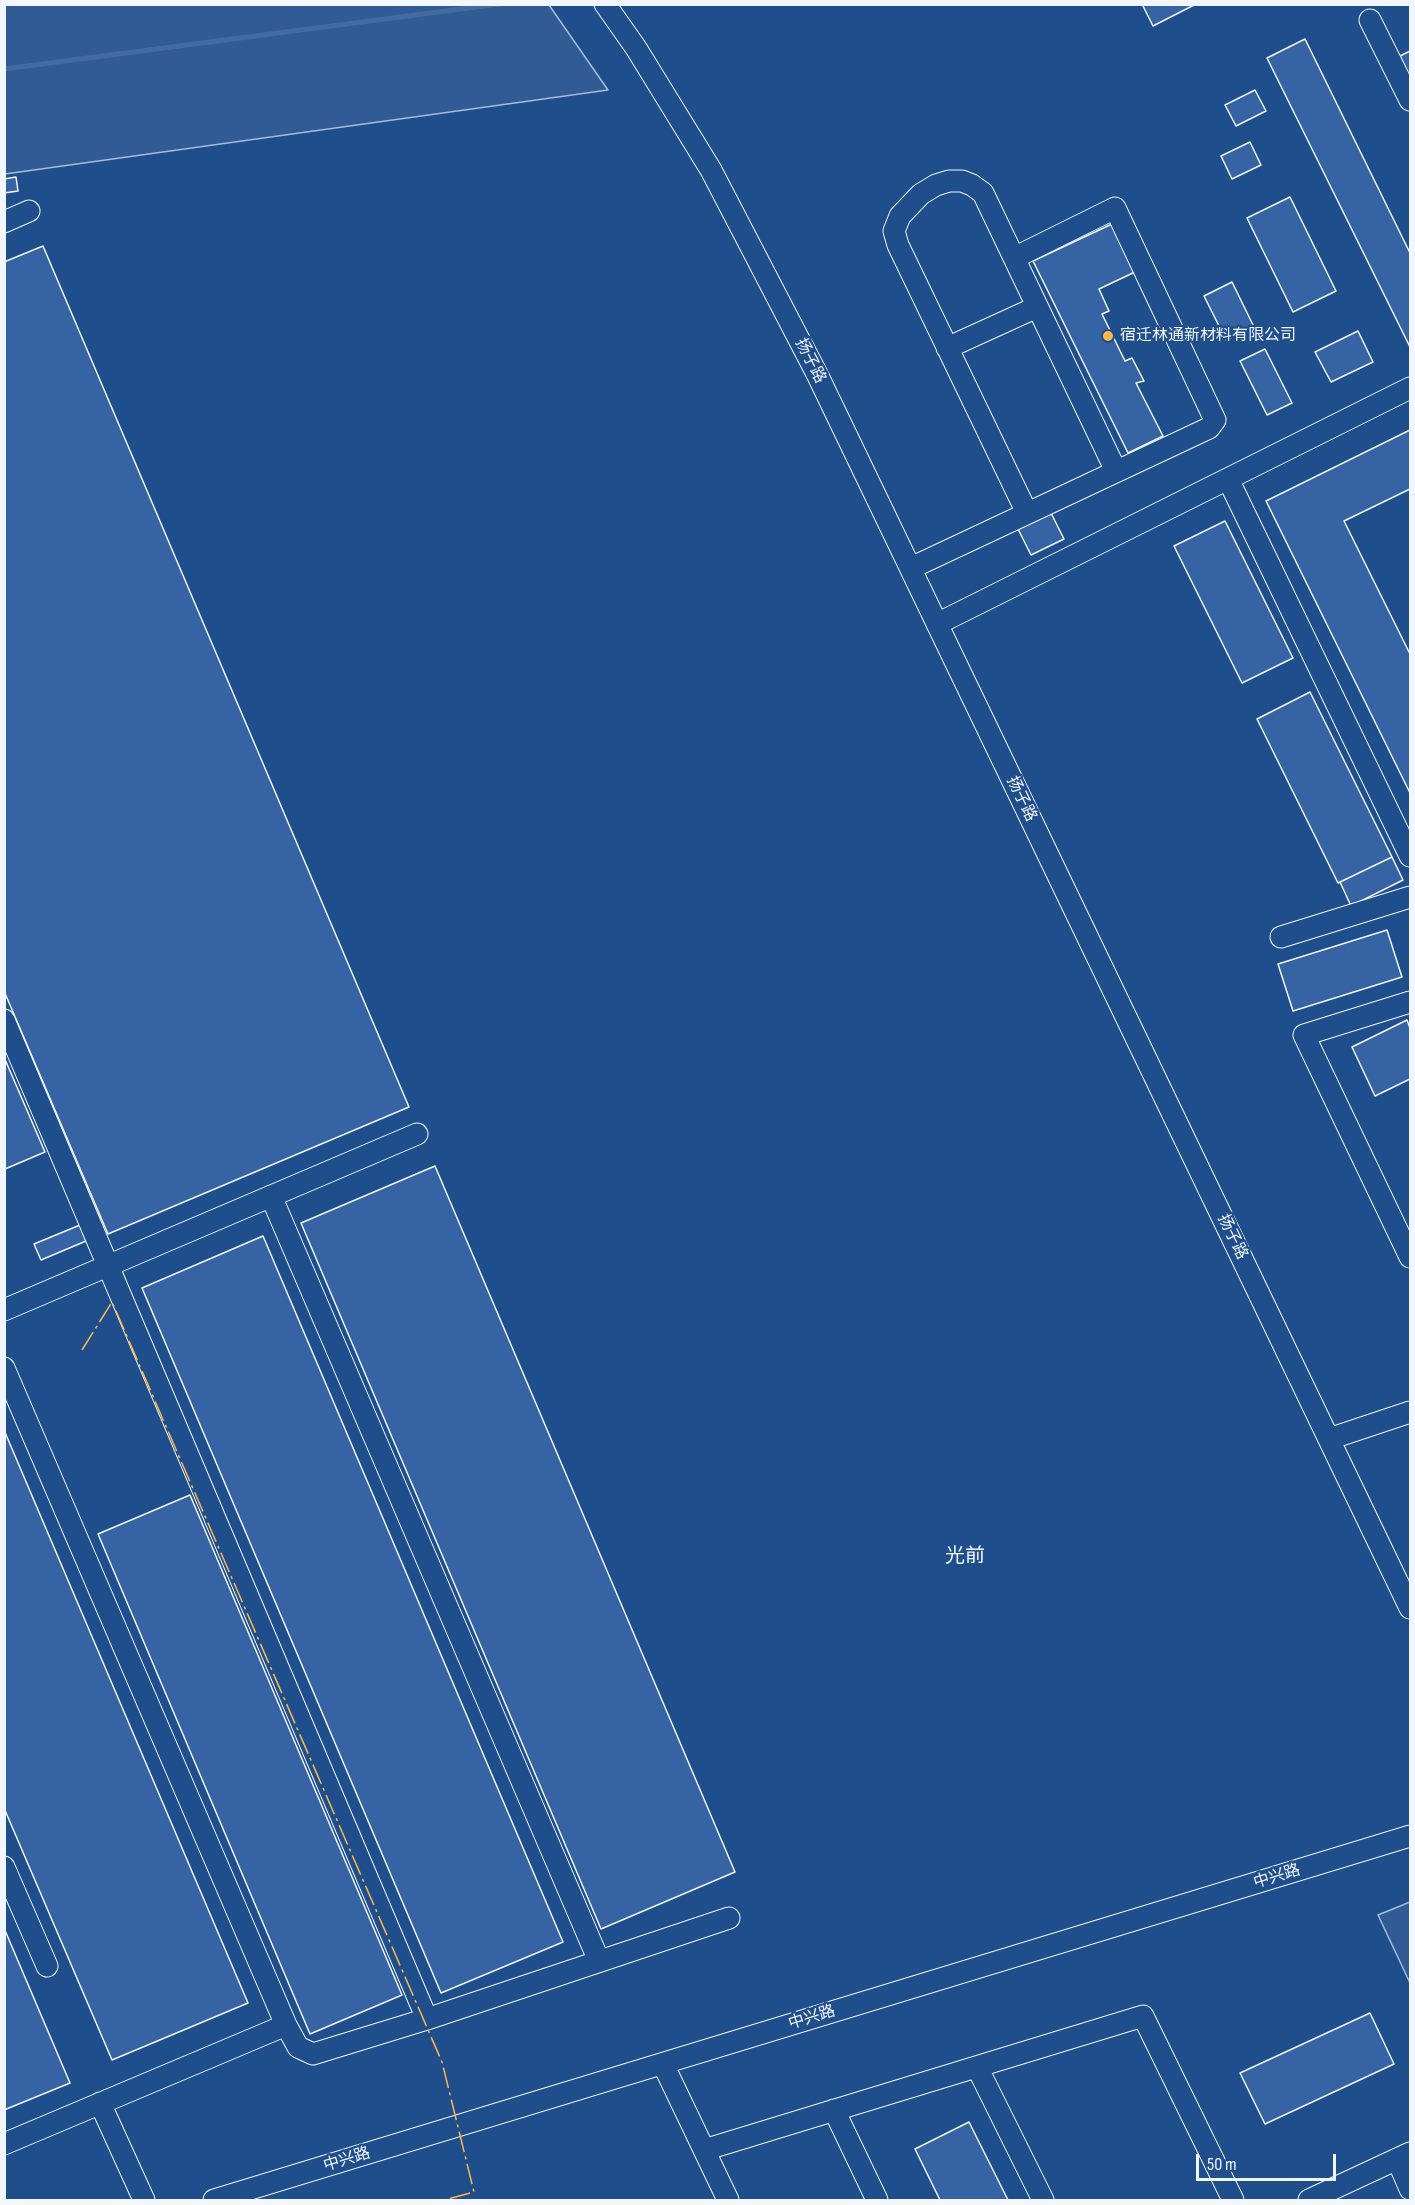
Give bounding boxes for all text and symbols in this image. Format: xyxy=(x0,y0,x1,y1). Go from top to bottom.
place label: 宿迁林通新材料有限公司 xyxy=(1120,326,1296,346)
marker: 宿迁林通新材料有限公司 xyxy=(1101,329,1115,343)
street label: 扬子路 xyxy=(791,335,829,387)
street label: 扬子路 xyxy=(1002,773,1040,825)
street label: 扬子路 xyxy=(1213,1211,1251,1263)
district label: 光前 xyxy=(945,1545,985,1569)
street label: 中兴路 xyxy=(1251,1861,1303,1893)
street label: 中兴路 xyxy=(786,2002,838,2034)
scale bar xyxy=(1199,2142,1338,2180)
street label: 中兴路 xyxy=(321,2144,373,2176)
text: 50 m xyxy=(1207,2154,1237,2175)

